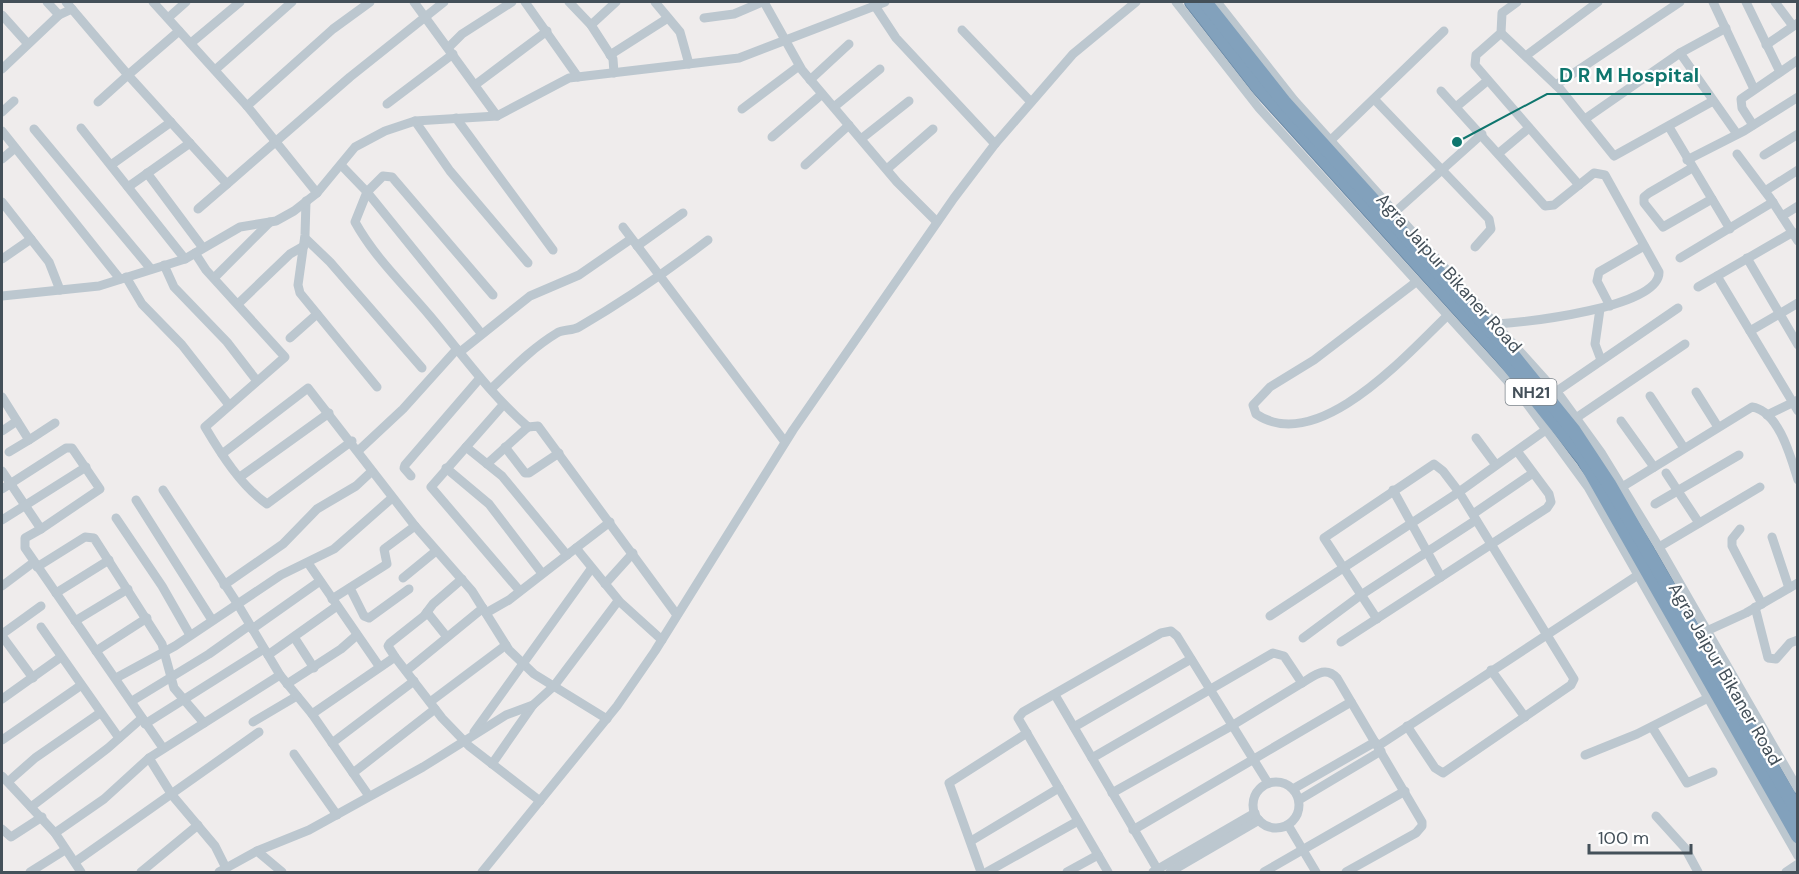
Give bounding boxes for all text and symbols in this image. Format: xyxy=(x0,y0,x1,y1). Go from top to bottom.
callout: D R M Hospital xyxy=(1547,56,1711,94)
text: D R M Hospital xyxy=(1559,62,1699,88)
street label: Agra Jaipur Bikaner Road xyxy=(1371,188,1527,358)
road number: NH21 xyxy=(1506,379,1556,405)
street label: Agra Jaipur Bikaner Road xyxy=(1663,578,1787,770)
scale bar xyxy=(1589,817,1691,855)
text: 100 m xyxy=(1598,826,1649,850)

